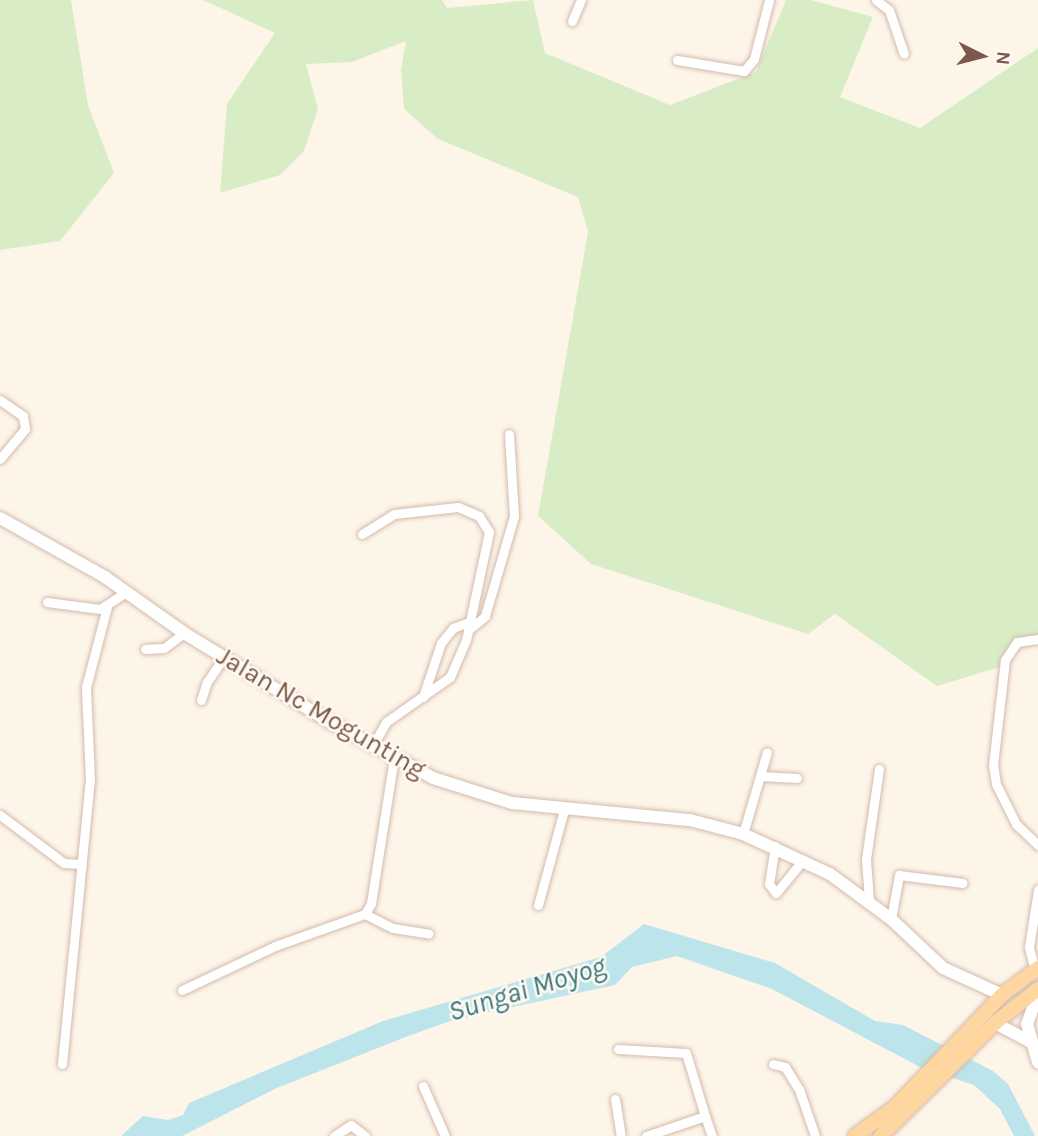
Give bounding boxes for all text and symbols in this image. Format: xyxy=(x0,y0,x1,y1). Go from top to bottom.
north arrow xyxy=(947,21,1017,91)
text: N xyxy=(991,50,1015,66)
street label: Jalan Nc Mogunting xyxy=(211,641,431,785)
water label: Sungai Moyog xyxy=(444,949,610,1029)

